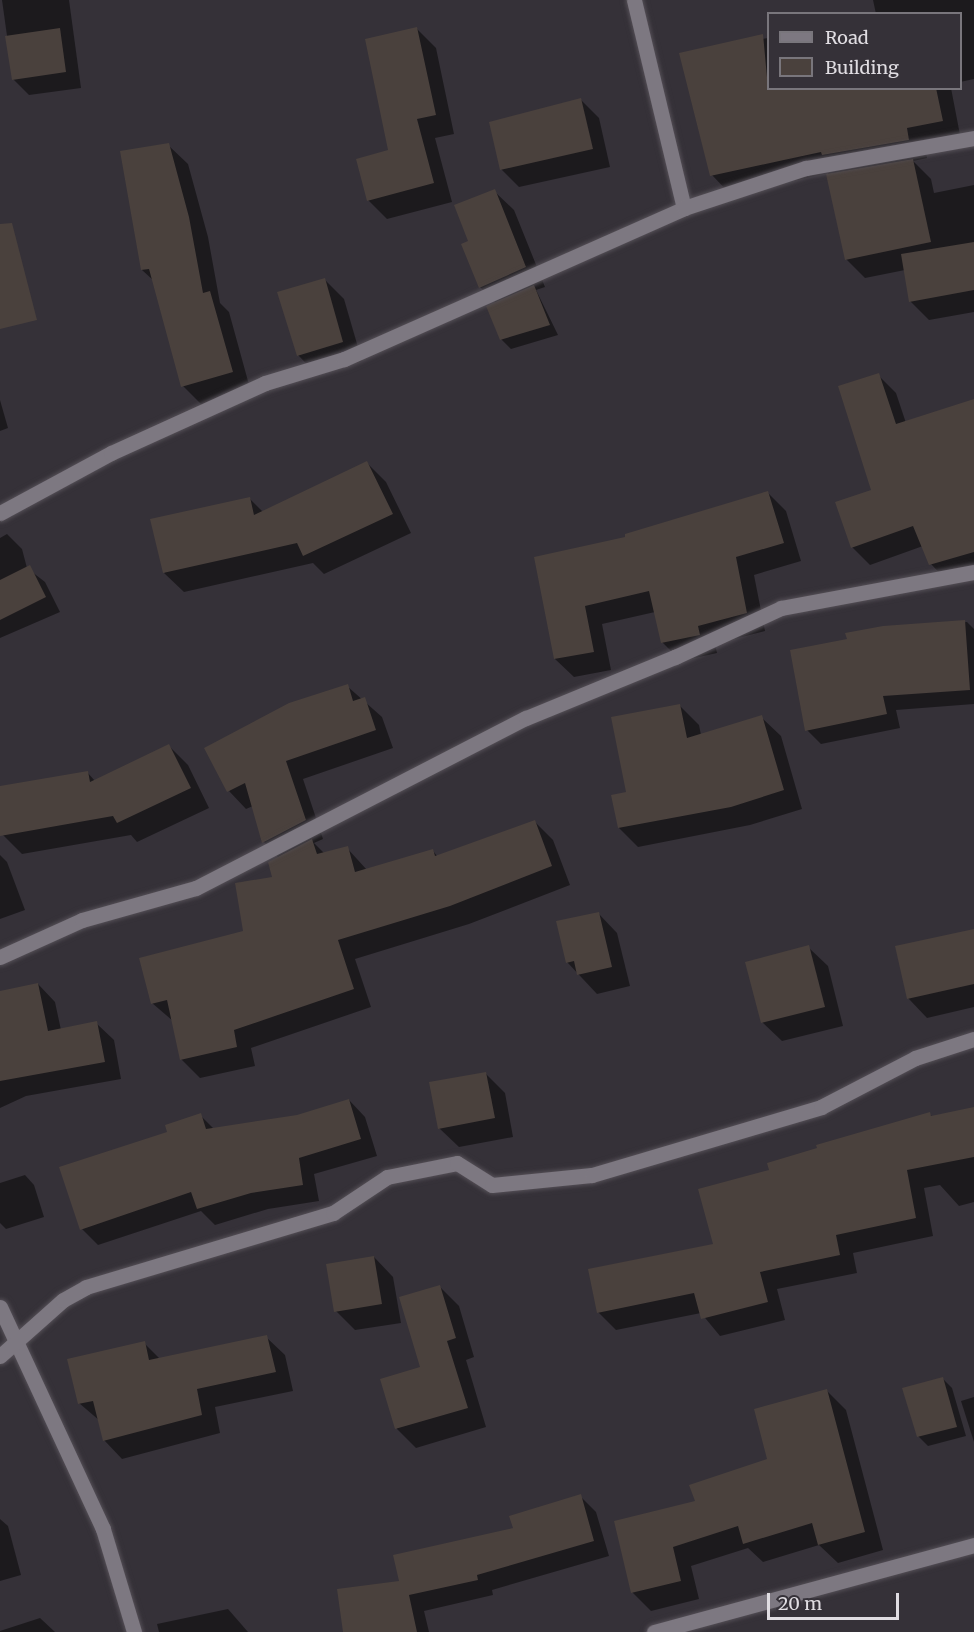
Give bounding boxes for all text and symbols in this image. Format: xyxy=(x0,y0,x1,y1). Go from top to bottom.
legend xyxy=(767,12,962,90)
text: Road xyxy=(825,26,869,49)
text: Building xyxy=(825,56,899,79)
scale bar xyxy=(770,1581,902,1619)
text: 20 m xyxy=(778,1592,822,1615)

